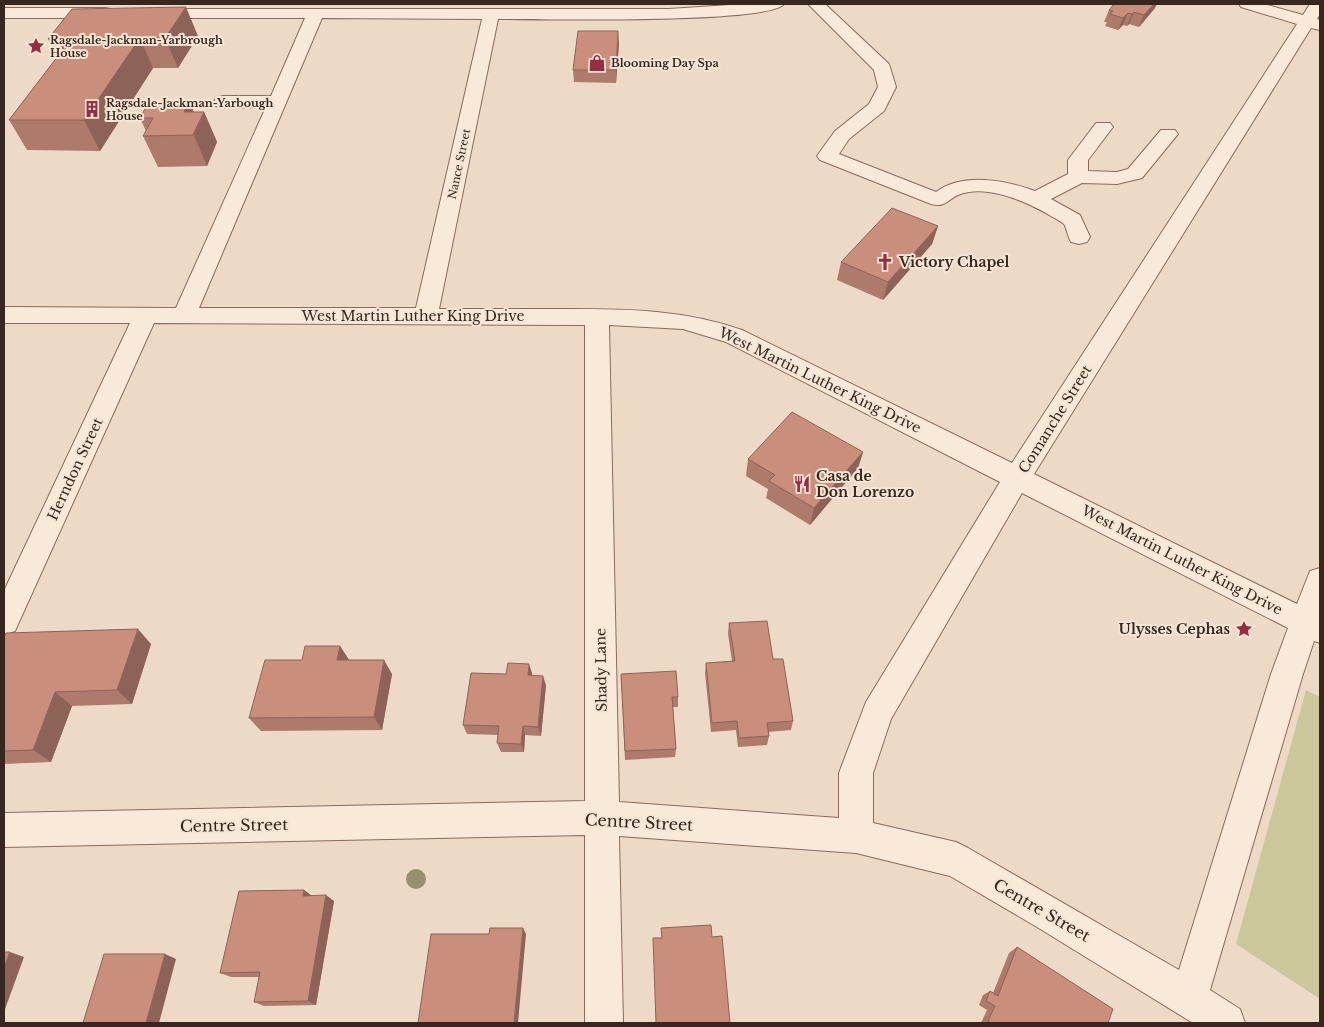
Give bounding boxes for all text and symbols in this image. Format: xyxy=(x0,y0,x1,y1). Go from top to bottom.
place label: Ragsdale-Jackman-Yarbrough House xyxy=(50,33,223,60)
place icon: Ragsdale-Jackman-Yarbrough House xyxy=(26,36,46,56)
shop icon: Blooming Day Spa xyxy=(587,53,607,73)
place label: Blooming Day Spa xyxy=(611,56,719,70)
place label: Ragsdale-Jackman-Yarbough House xyxy=(106,96,273,123)
building icon: Ragsdale-Jackman-Yarbough House xyxy=(82,99,102,119)
street label: Nance Street xyxy=(445,127,473,200)
church icon: Victory Chapel xyxy=(875,252,895,272)
place label: Victory Chapel xyxy=(898,253,1009,271)
street label: West Martin Luther King Drive xyxy=(301,307,524,325)
street label: West Martin Luther King Drive xyxy=(715,323,924,437)
street label: Comanche Street xyxy=(1014,361,1096,476)
street label: Herndon Street xyxy=(43,414,107,523)
place label: Casa de Don Lorenzo xyxy=(816,467,914,501)
restaurant icon: Casa de Don Lorenzo xyxy=(792,474,812,494)
street label: West Martin Luther King Drive xyxy=(1078,501,1285,619)
place icon: Ulysses Cephas xyxy=(1234,619,1254,639)
place label: Ulysses Cephas xyxy=(1118,620,1230,638)
street label: Shady Lane xyxy=(591,628,611,712)
street label: Centre Street xyxy=(584,809,694,835)
street label: Centre Street xyxy=(180,814,288,836)
street label: Centre Street xyxy=(990,874,1094,946)

